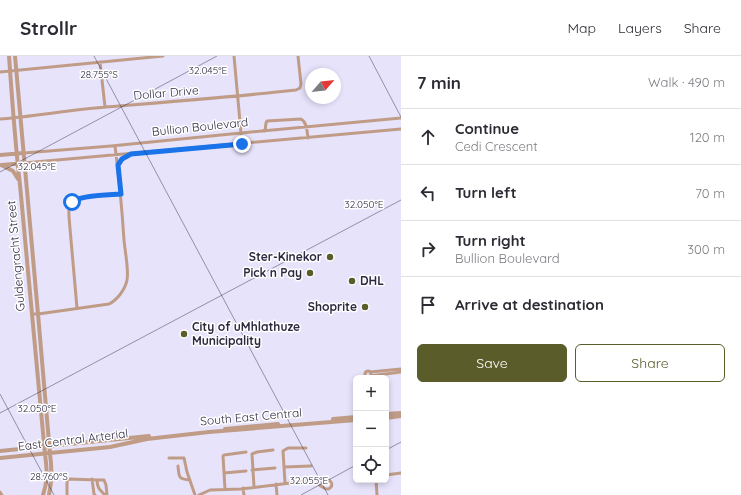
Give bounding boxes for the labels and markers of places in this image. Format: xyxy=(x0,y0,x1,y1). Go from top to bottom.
place label: Ster-Kinekor xyxy=(249,249,322,264)
marker: Ster-Kinekor xyxy=(325,252,335,262)
place label: Pick n Pay xyxy=(243,265,302,280)
marker: Pick n Pay xyxy=(305,268,315,278)
place label: DHL xyxy=(360,273,384,288)
marker: DHL xyxy=(347,276,357,286)
place label: Shoprite xyxy=(308,299,357,314)
marker: Shoprite xyxy=(360,302,370,312)
place label: City of uMhlathuze Municipality xyxy=(192,319,300,348)
marker: City of uMhlathuze Municipality xyxy=(179,329,189,339)

